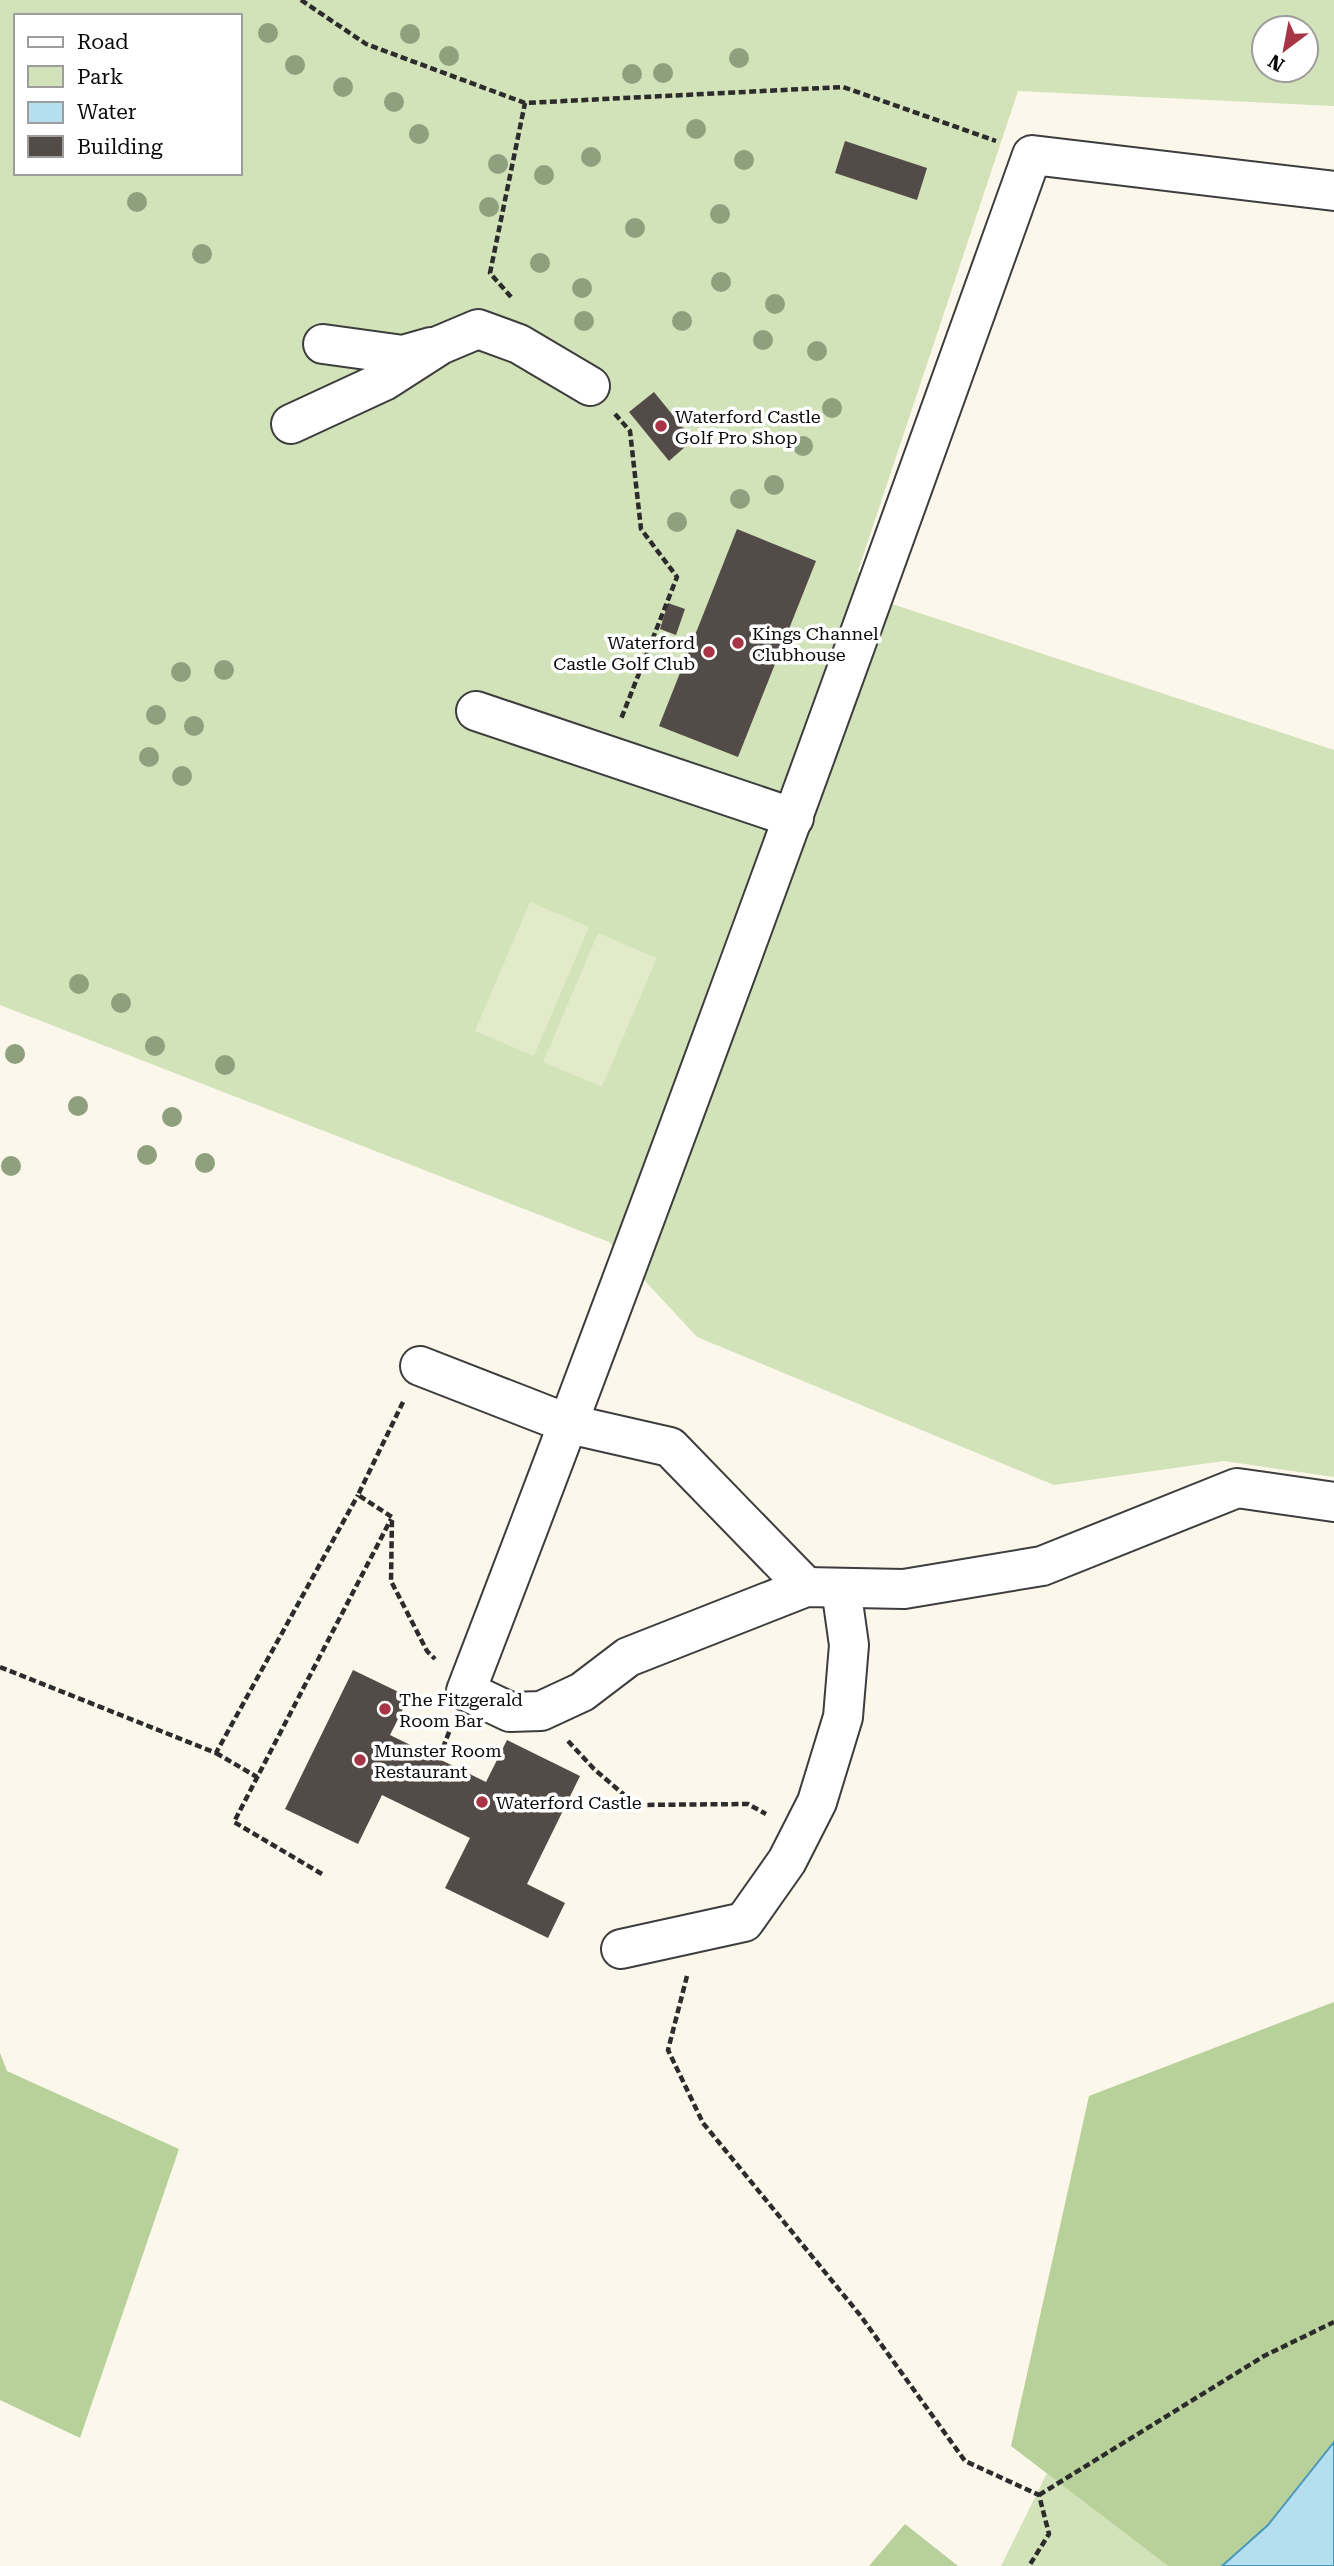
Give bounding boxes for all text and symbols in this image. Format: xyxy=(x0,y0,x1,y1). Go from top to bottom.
legend xyxy=(14,14,242,175)
north arrow xyxy=(1250,14,1320,84)
text: Road xyxy=(77,30,129,54)
text: N xyxy=(1264,49,1289,77)
text: Park xyxy=(77,65,123,89)
text: Water xyxy=(77,100,137,124)
text: Building xyxy=(77,135,163,159)
place label: Waterford Castle Golf Pro Shop xyxy=(675,406,821,448)
marker: Waterford Castle Golf Pro Shop xyxy=(653,418,669,434)
place label: Kings Channel Clubhouse xyxy=(752,623,879,665)
place label: Waterford Castle Golf Club xyxy=(553,632,695,674)
marker: Kings Channel Clubhouse xyxy=(730,635,746,651)
marker: Waterford Castle Golf Club xyxy=(701,644,717,660)
place label: The Fitzgerald Room Bar xyxy=(399,1689,523,1731)
marker: The Fitzgerald Room Bar xyxy=(377,1701,393,1717)
place label: Munster Room Restaurant xyxy=(374,1740,502,1782)
marker: Munster Room Restaurant xyxy=(352,1752,368,1768)
place label: Waterford Castle xyxy=(496,1792,642,1813)
marker: Waterford Castle xyxy=(474,1794,490,1810)

